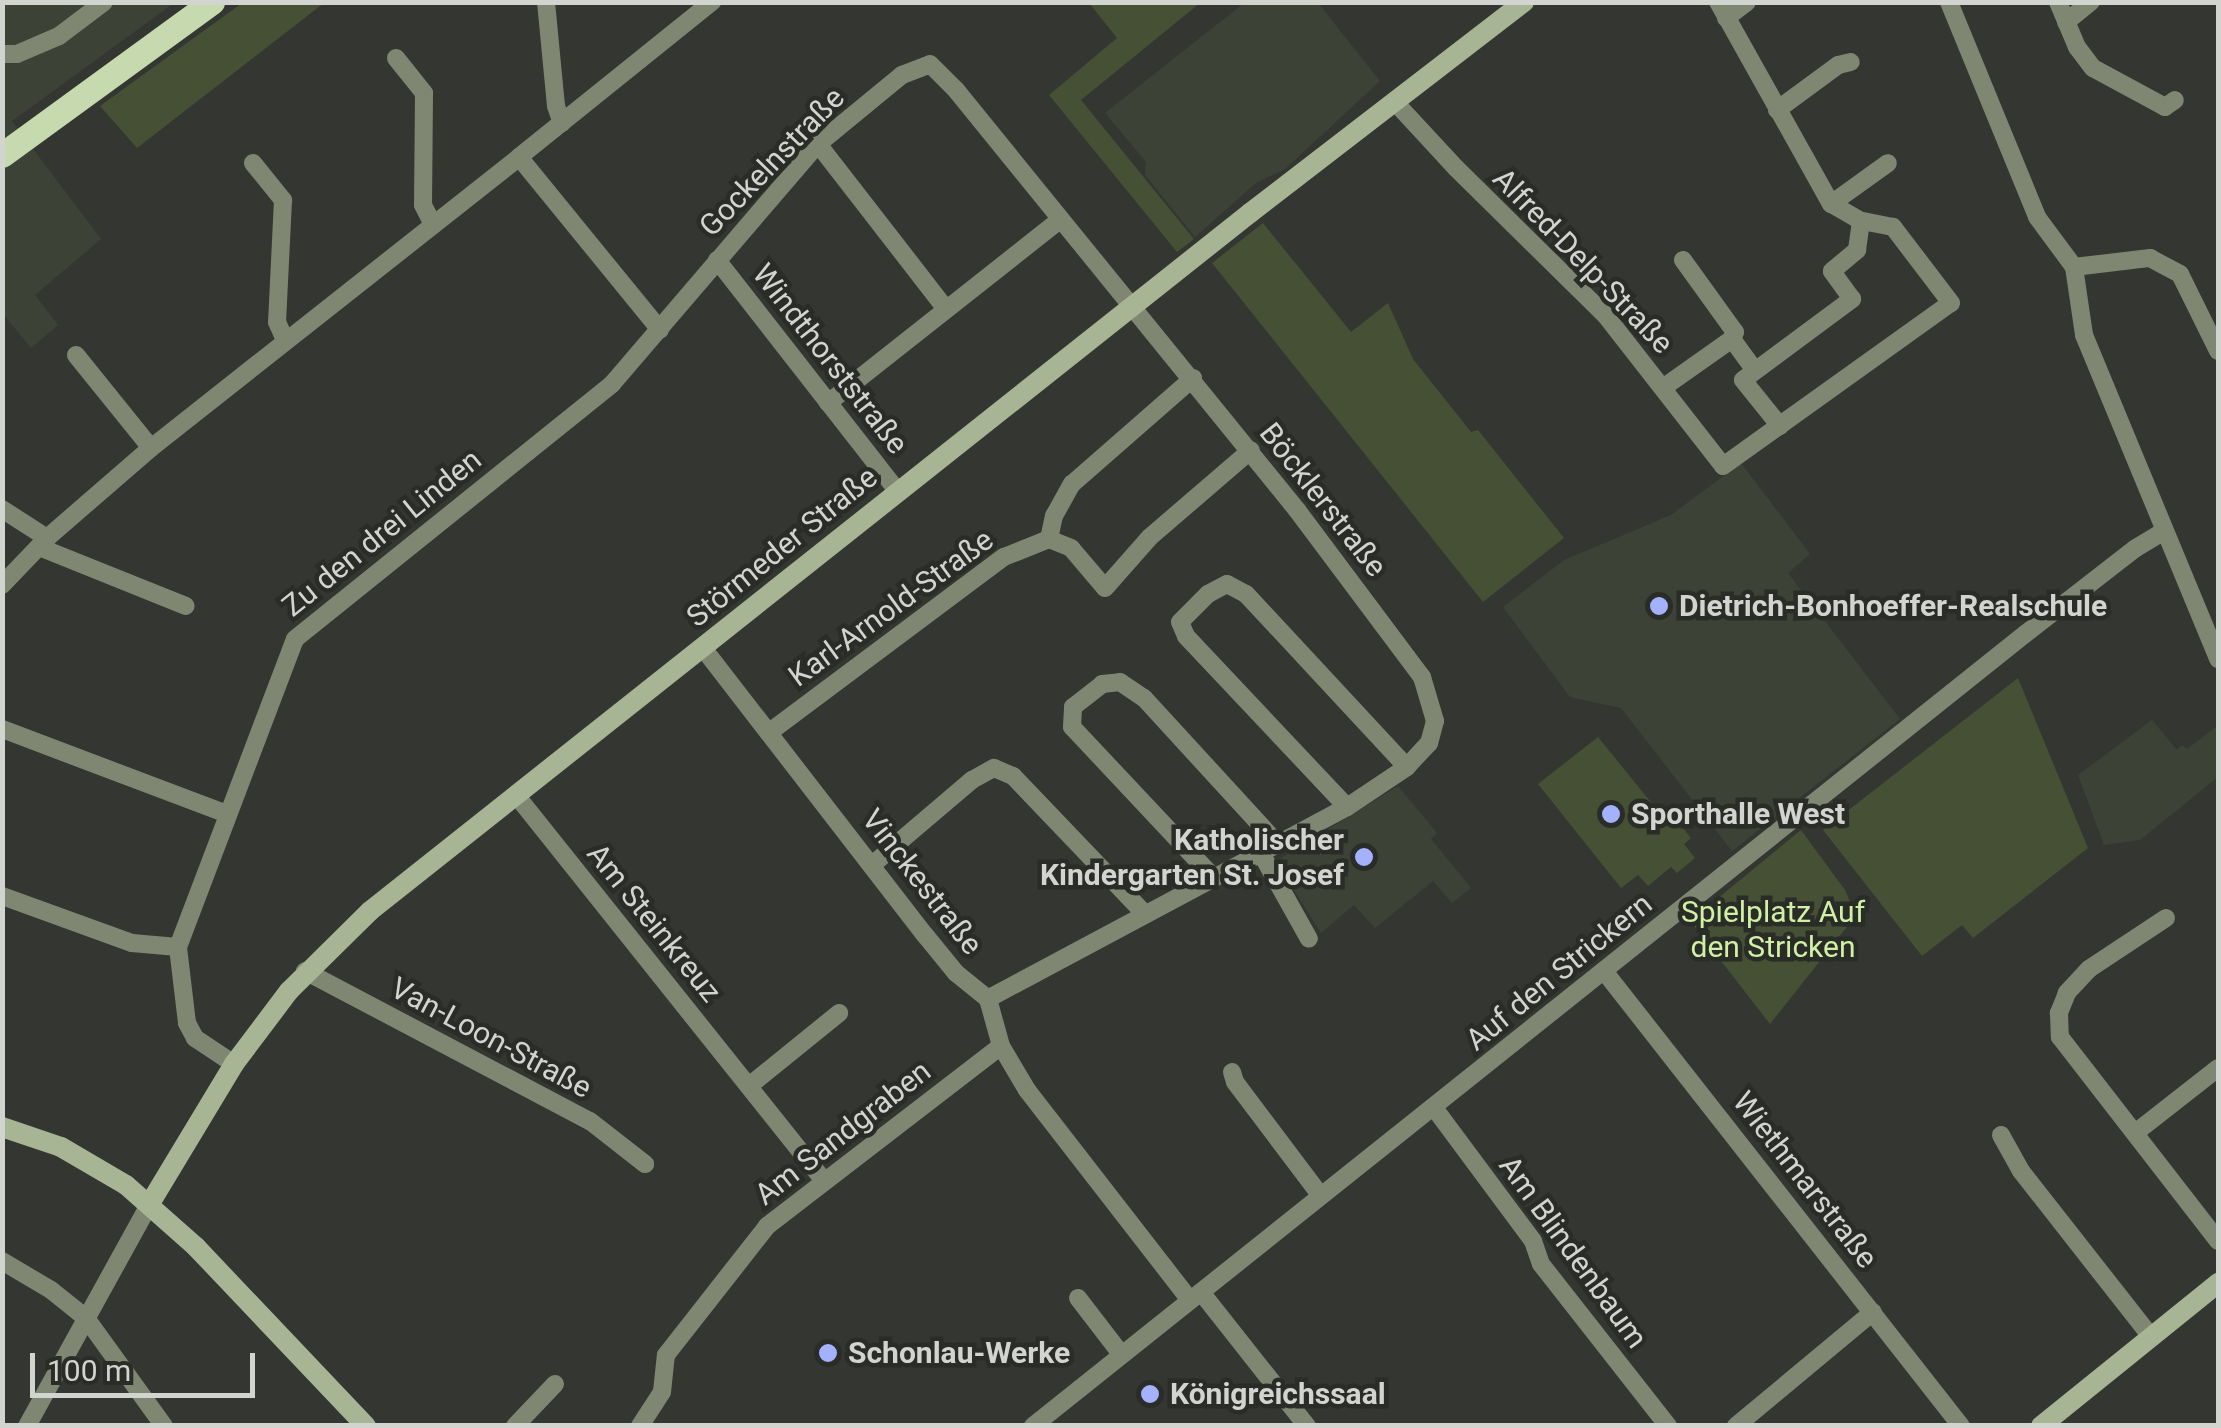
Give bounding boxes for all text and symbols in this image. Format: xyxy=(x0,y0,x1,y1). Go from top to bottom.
street label: Gockelnstraße xyxy=(692,80,852,244)
street label: Alfred-Delp-Straße xyxy=(1485,161,1681,361)
street label: Windthorststraße xyxy=(745,257,915,461)
street label: Böcklerstraße xyxy=(1252,416,1394,584)
street label: Zu den drei Linden xyxy=(275,442,489,624)
street label: Störmeder Straße xyxy=(680,459,884,635)
street label: Karl-Arnold-Straße xyxy=(782,522,1000,694)
place label: Dietrich-Bonhoeffer-Realschule xyxy=(1679,588,2107,624)
marker: Dietrich-Bonhoeffer-Realschule xyxy=(1648,595,1670,617)
place label: Sporthalle West xyxy=(1631,796,1845,832)
street label: Vinckestraße xyxy=(854,802,990,962)
marker: Sporthalle West xyxy=(1600,803,1622,825)
place label: Katholischer Kindergarten St. Josef xyxy=(1040,822,1344,892)
street label: Am Steinkreuz xyxy=(579,837,729,1009)
marker: Katholischer Kindergarten St. Josef xyxy=(1353,846,1375,868)
street label: Auf den Strickern xyxy=(1459,886,1659,1058)
park label: Spielplatz Auf den Stricken xyxy=(1681,894,1865,964)
street label: Van-Loon-Straße xyxy=(384,970,598,1106)
street label: Am Sandgraben xyxy=(748,1053,938,1213)
street label: Wiethmarstraße xyxy=(1725,1085,1885,1275)
street label: Am Blindenbaum xyxy=(1491,1149,1655,1355)
scale bar xyxy=(35,1333,260,1395)
place label: Schonlau-Werke xyxy=(848,1335,1070,1371)
marker: Schonlau-Werke xyxy=(817,1342,839,1364)
text: 100 m xyxy=(47,1353,131,1388)
place label: Königreichssaal xyxy=(1170,1376,1386,1412)
marker: Königreichssaal xyxy=(1139,1383,1161,1405)

